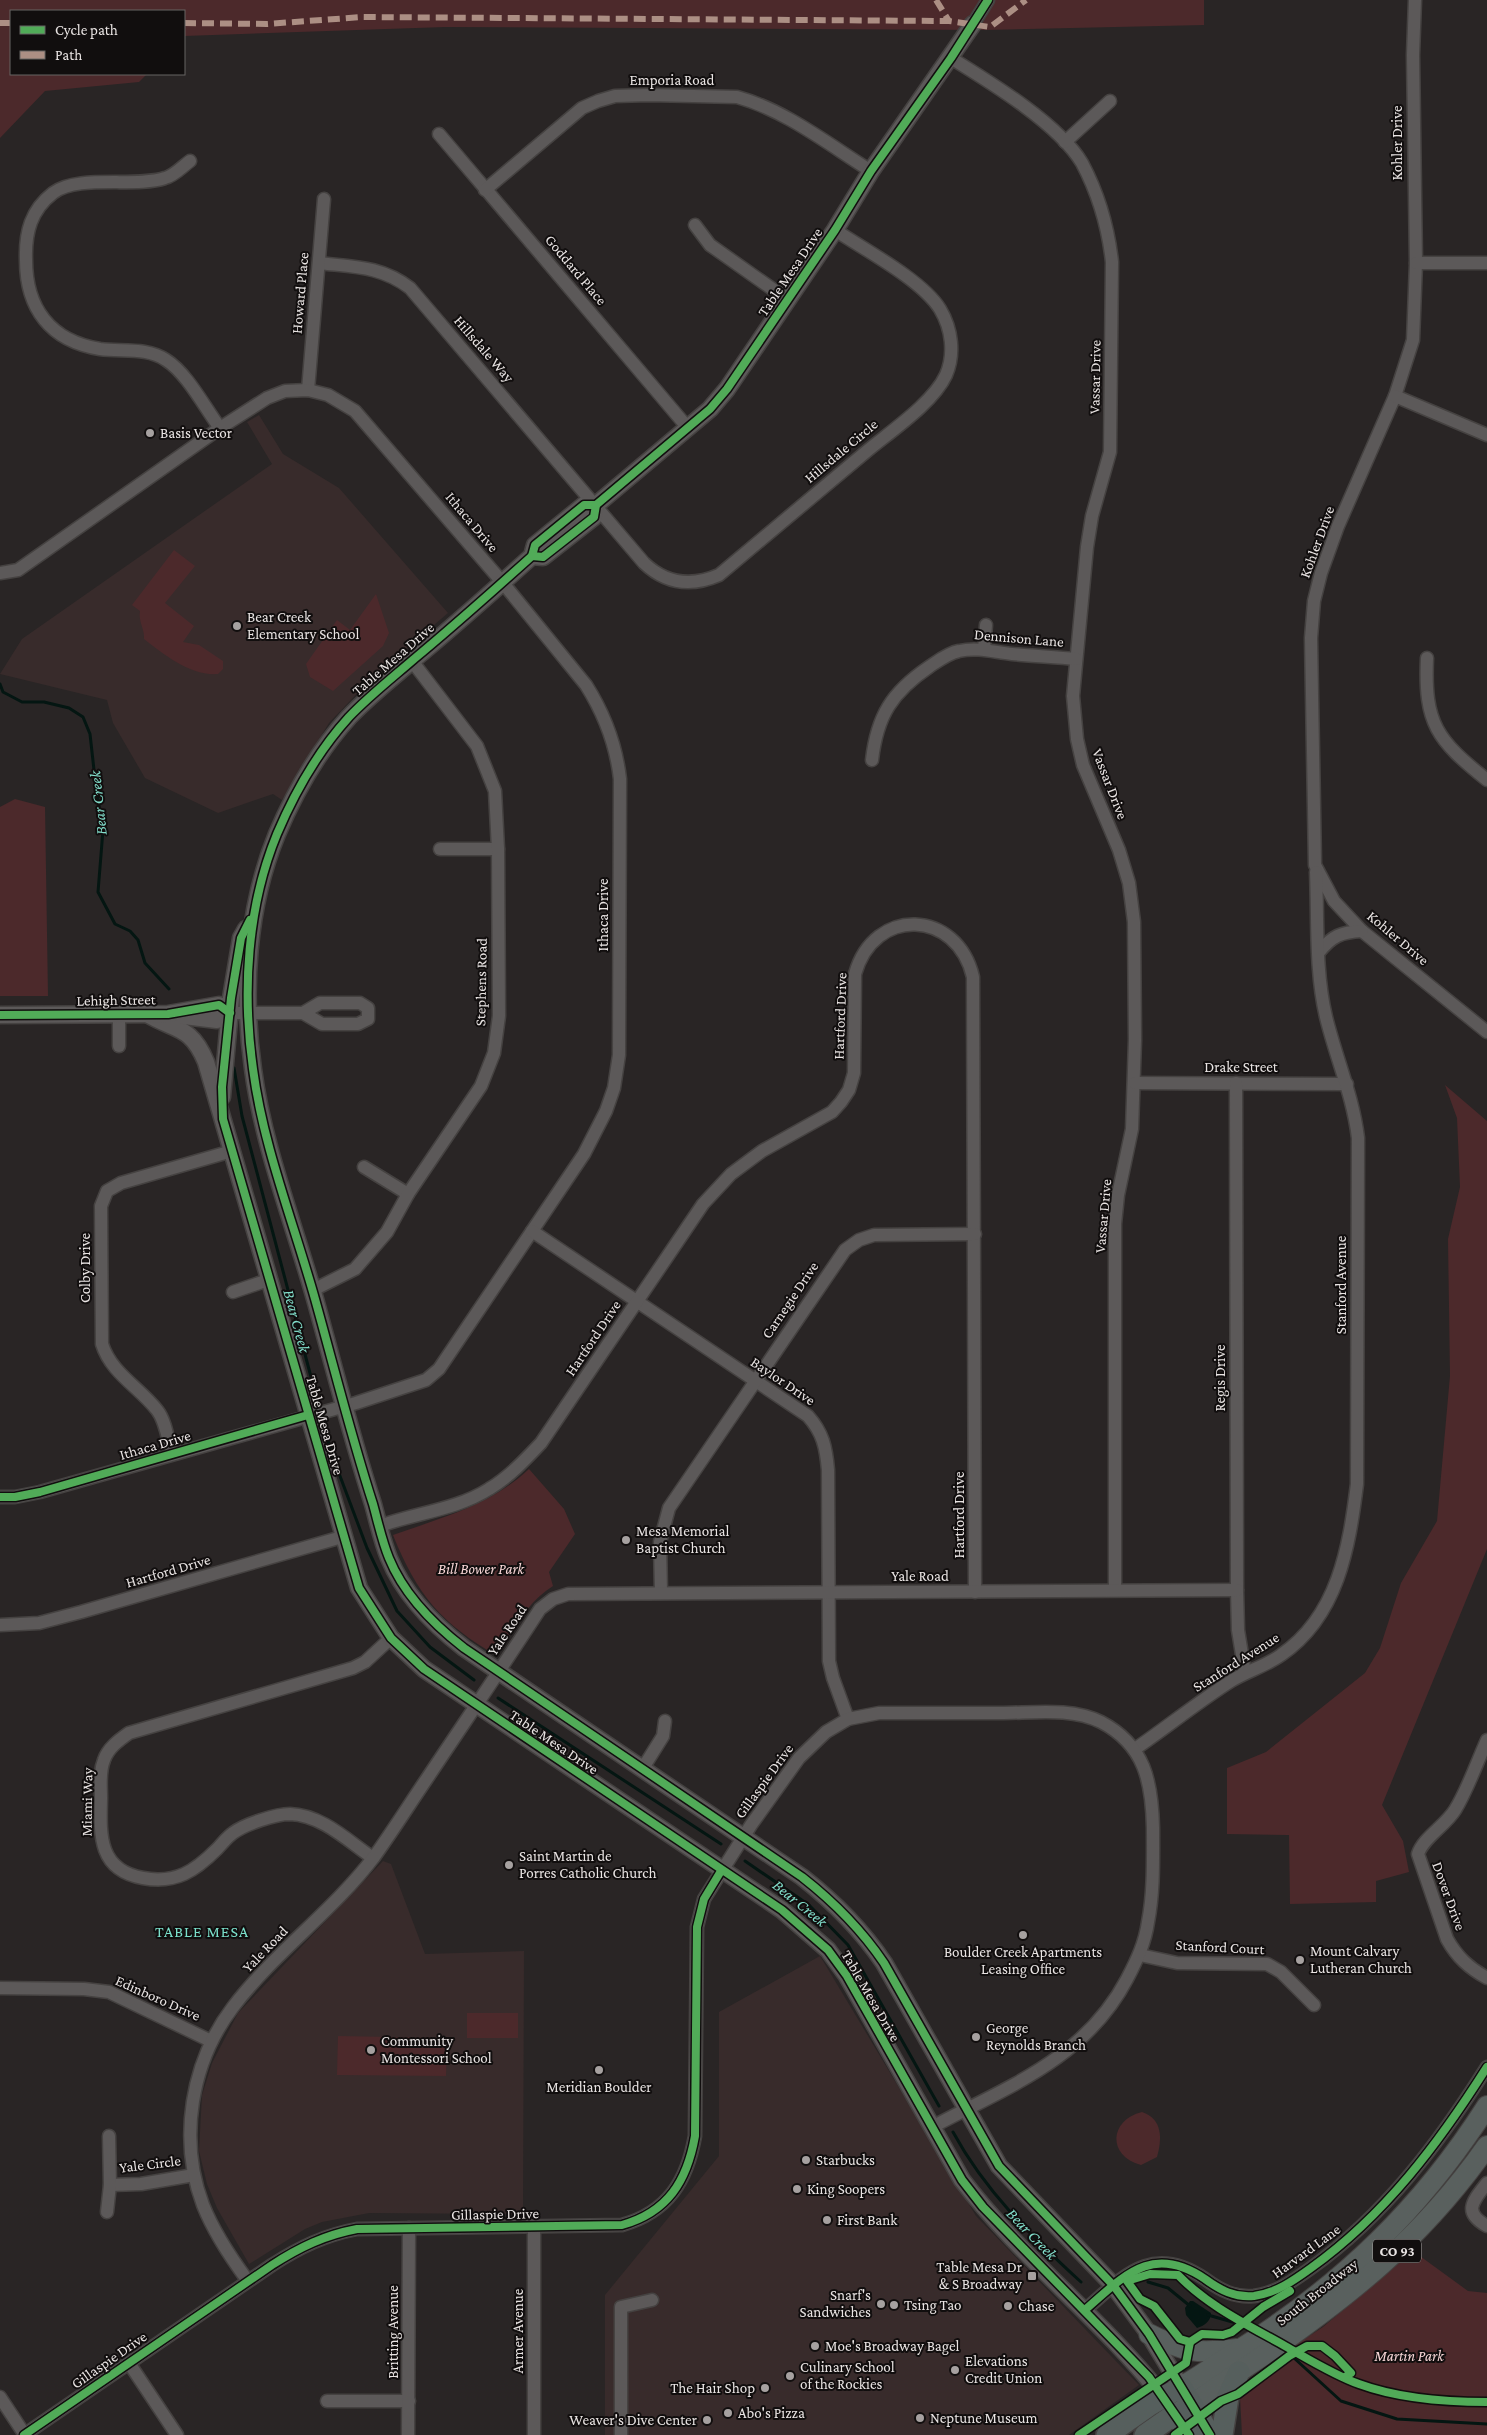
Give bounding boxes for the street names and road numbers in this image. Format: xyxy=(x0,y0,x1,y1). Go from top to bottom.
street label: Emporia Road xyxy=(630,72,715,89)
street label: Kohler Drive xyxy=(1389,105,1405,181)
street label: Table Mesa Drive xyxy=(755,225,826,319)
street label: Goddard Place xyxy=(542,232,610,309)
street label: Howard Place xyxy=(288,251,312,335)
street label: Hillsdale Way xyxy=(450,313,517,386)
street label: Vassar Drive xyxy=(1086,339,1104,414)
street label: Hillsdale Circle xyxy=(801,416,881,486)
street label: Ithaca Drive xyxy=(442,489,502,555)
street label: Kohler Drive xyxy=(1297,504,1338,580)
street label: Table Mesa Drive xyxy=(349,619,437,699)
street label: Dennison Lane xyxy=(974,626,1065,650)
street label: Vassar Drive xyxy=(1089,746,1131,822)
street label: Ithaca Drive xyxy=(595,878,611,952)
street label: Kohler Drive xyxy=(1364,908,1432,969)
street label: Stephens Road xyxy=(472,938,491,1026)
street label: Hartford Drive xyxy=(830,972,850,1060)
street label: Lehigh Street xyxy=(76,991,157,1010)
street label: Drake Street xyxy=(1204,1059,1279,1075)
street label: Vassar Drive xyxy=(1092,1178,1114,1254)
street label: Colby Drive xyxy=(77,1233,94,1303)
street label: Stanford Avenue xyxy=(1333,1235,1349,1334)
street label: Carnegie Drive xyxy=(759,1258,823,1342)
street label: Hartford Drive xyxy=(562,1297,624,1379)
street label: Regis Drive xyxy=(1212,1344,1229,1412)
street label: Baylor Drive xyxy=(747,1354,819,1409)
street label: Table Mesa Drive xyxy=(303,1373,347,1477)
street label: Ithaca Drive xyxy=(118,1427,193,1463)
street label: Hartford Drive xyxy=(951,1471,967,1559)
street label: Hartford Drive xyxy=(124,1551,213,1591)
street label: Yale Road xyxy=(891,1568,949,1584)
street label: Yale Road xyxy=(484,1602,530,1658)
street label: Stanford Avenue xyxy=(1190,1629,1282,1695)
street label: Table Mesa Drive xyxy=(507,1707,601,1778)
street label: Gillaspie Drive xyxy=(732,1740,797,1822)
street label: Miami Way xyxy=(78,1767,97,1837)
street label: Dover Drive xyxy=(1429,1860,1469,1933)
street label: Yale Road xyxy=(239,1923,291,1975)
street label: Stanford Court xyxy=(1175,1937,1266,1957)
street label: Table Mesa Drive xyxy=(838,1947,904,2045)
street label: Edinboro Drive xyxy=(113,1972,203,2024)
street label: Yale Circle xyxy=(118,2152,182,2176)
street label: Gillaspie Drive xyxy=(451,2205,540,2224)
street label: Harvard Lane xyxy=(1269,2221,1344,2281)
road number: CO 93 xyxy=(1373,2240,1421,2262)
street label: South Broadway xyxy=(1273,2255,1361,2329)
street label: Britting Avenue xyxy=(385,2285,402,2379)
street label: Armer Avenue xyxy=(510,2288,526,2373)
street label: Gillaspie Drive xyxy=(68,2328,151,2393)

